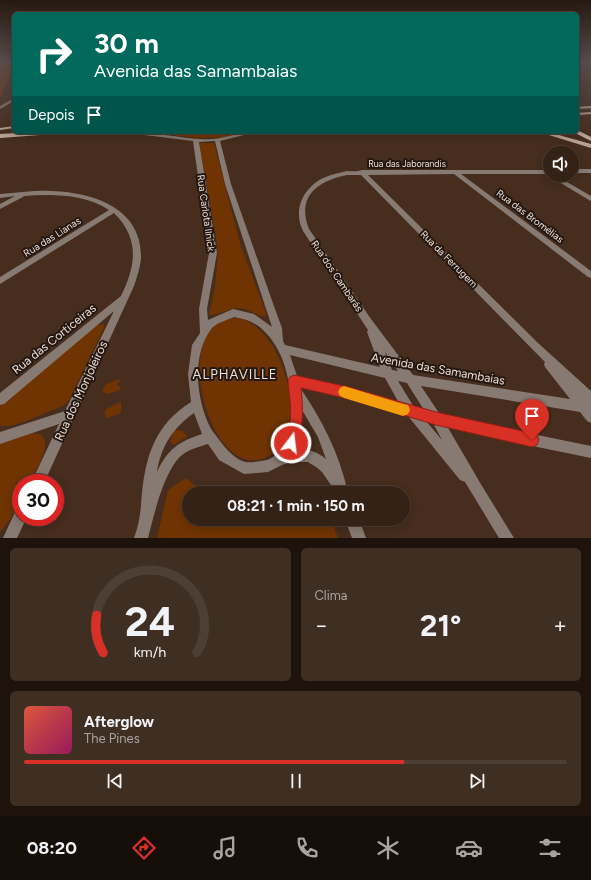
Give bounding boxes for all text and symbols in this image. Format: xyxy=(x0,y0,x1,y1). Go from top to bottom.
text: 30 m xyxy=(94,26,159,60)
icon: right xyxy=(28,28,80,80)
text: Avenida das Samambaias xyxy=(94,60,297,82)
icon: arrive xyxy=(83,104,105,126)
text: Depois xyxy=(28,106,75,124)
map controls xyxy=(543,146,579,182)
button: sound xyxy=(543,146,579,182)
street label: Rua das Jaborandis xyxy=(368,158,446,169)
street label: Rua Carlota Ilnick xyxy=(194,174,218,252)
street label: Rua das Bromélias xyxy=(494,186,567,246)
street label: Rua das Lianas xyxy=(21,214,83,260)
street label: Rua da Ferrugem xyxy=(418,228,480,290)
street label: Rua dos Cambarás xyxy=(308,238,366,314)
street label: Rua das Corticeiras xyxy=(9,301,99,377)
street label: Rua dos Monjoleiros xyxy=(52,339,110,443)
street label: Avenida das Samambaias xyxy=(370,350,506,388)
district label: ALPHAVILLE xyxy=(193,367,277,382)
pin xyxy=(515,399,549,440)
icon: arrive xyxy=(521,405,543,427)
position arrow xyxy=(270,422,312,464)
speed limit sign: 30 xyxy=(12,474,64,526)
text: 08:21 · 1 min · 150 m xyxy=(227,497,365,515)
text: Clima xyxy=(315,588,347,603)
text: 24 xyxy=(125,595,175,645)
text: 21° xyxy=(420,607,461,644)
text: − xyxy=(315,612,328,639)
text: + xyxy=(553,612,567,639)
text: km/h xyxy=(134,642,167,660)
text: Afterglow xyxy=(84,713,154,731)
text: The Pines xyxy=(84,731,140,746)
icon: previous xyxy=(104,770,126,792)
icon: pause xyxy=(285,770,307,792)
icon: next xyxy=(466,770,488,792)
icon: directions xyxy=(130,834,158,862)
icon: music xyxy=(211,834,239,862)
icon: phone xyxy=(293,834,321,862)
icon: climate xyxy=(374,834,402,862)
icon: car xyxy=(455,834,483,862)
icon: filters xyxy=(536,834,564,862)
text: 08:20 xyxy=(27,837,77,859)

